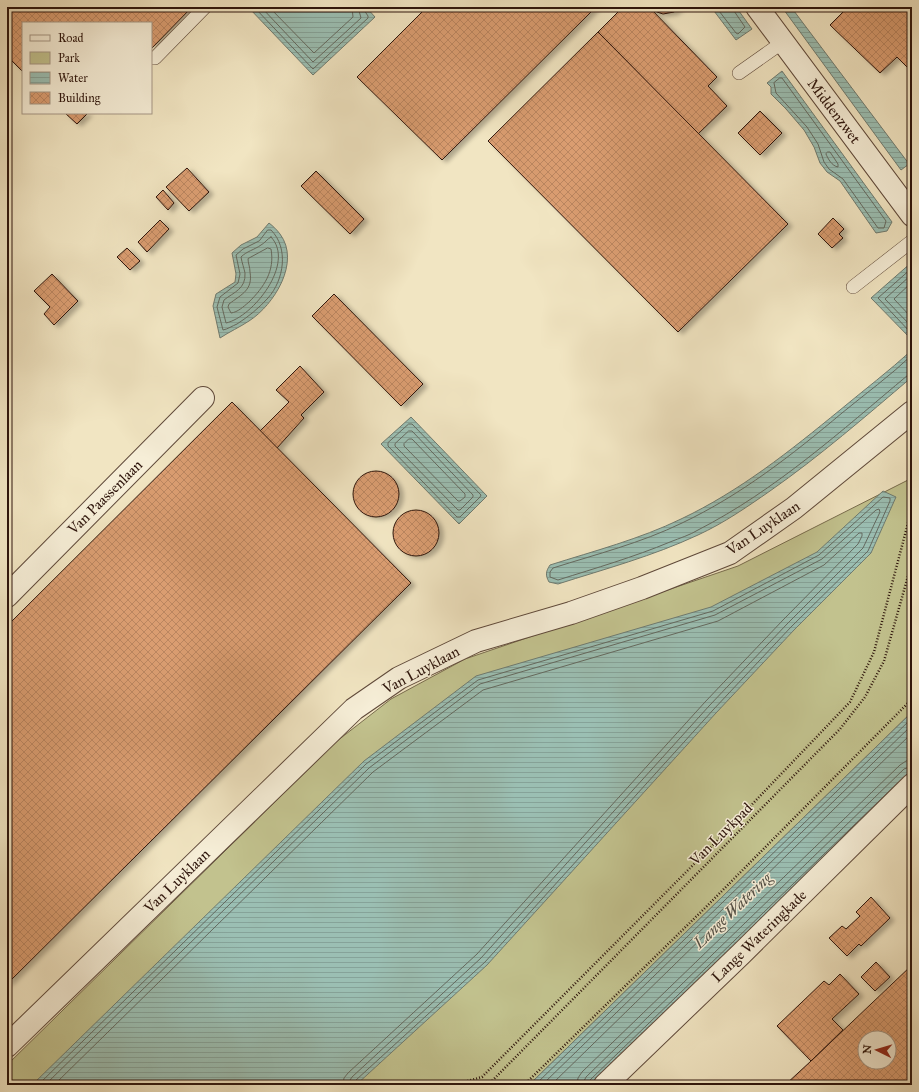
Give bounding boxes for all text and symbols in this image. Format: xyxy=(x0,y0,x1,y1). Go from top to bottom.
legend xyxy=(22,22,152,114)
text: Road xyxy=(58,31,84,45)
text: Park xyxy=(58,51,80,65)
text: Water xyxy=(58,71,88,85)
street label: Middenzwet xyxy=(804,75,865,148)
text: Building xyxy=(58,91,101,106)
street label: Van Paassenlaan xyxy=(63,456,146,539)
street label: Van Luyklaan xyxy=(722,497,803,560)
street label: Van Luyklaan xyxy=(379,642,463,698)
street label: Van Luykpad xyxy=(685,799,756,870)
street label: Van Luyklaan xyxy=(140,845,214,918)
water label: Lange Watering xyxy=(689,868,776,953)
street label: Lange Wateringkade xyxy=(708,886,810,986)
north arrow xyxy=(857,1030,897,1070)
text: N xyxy=(861,1043,874,1054)

